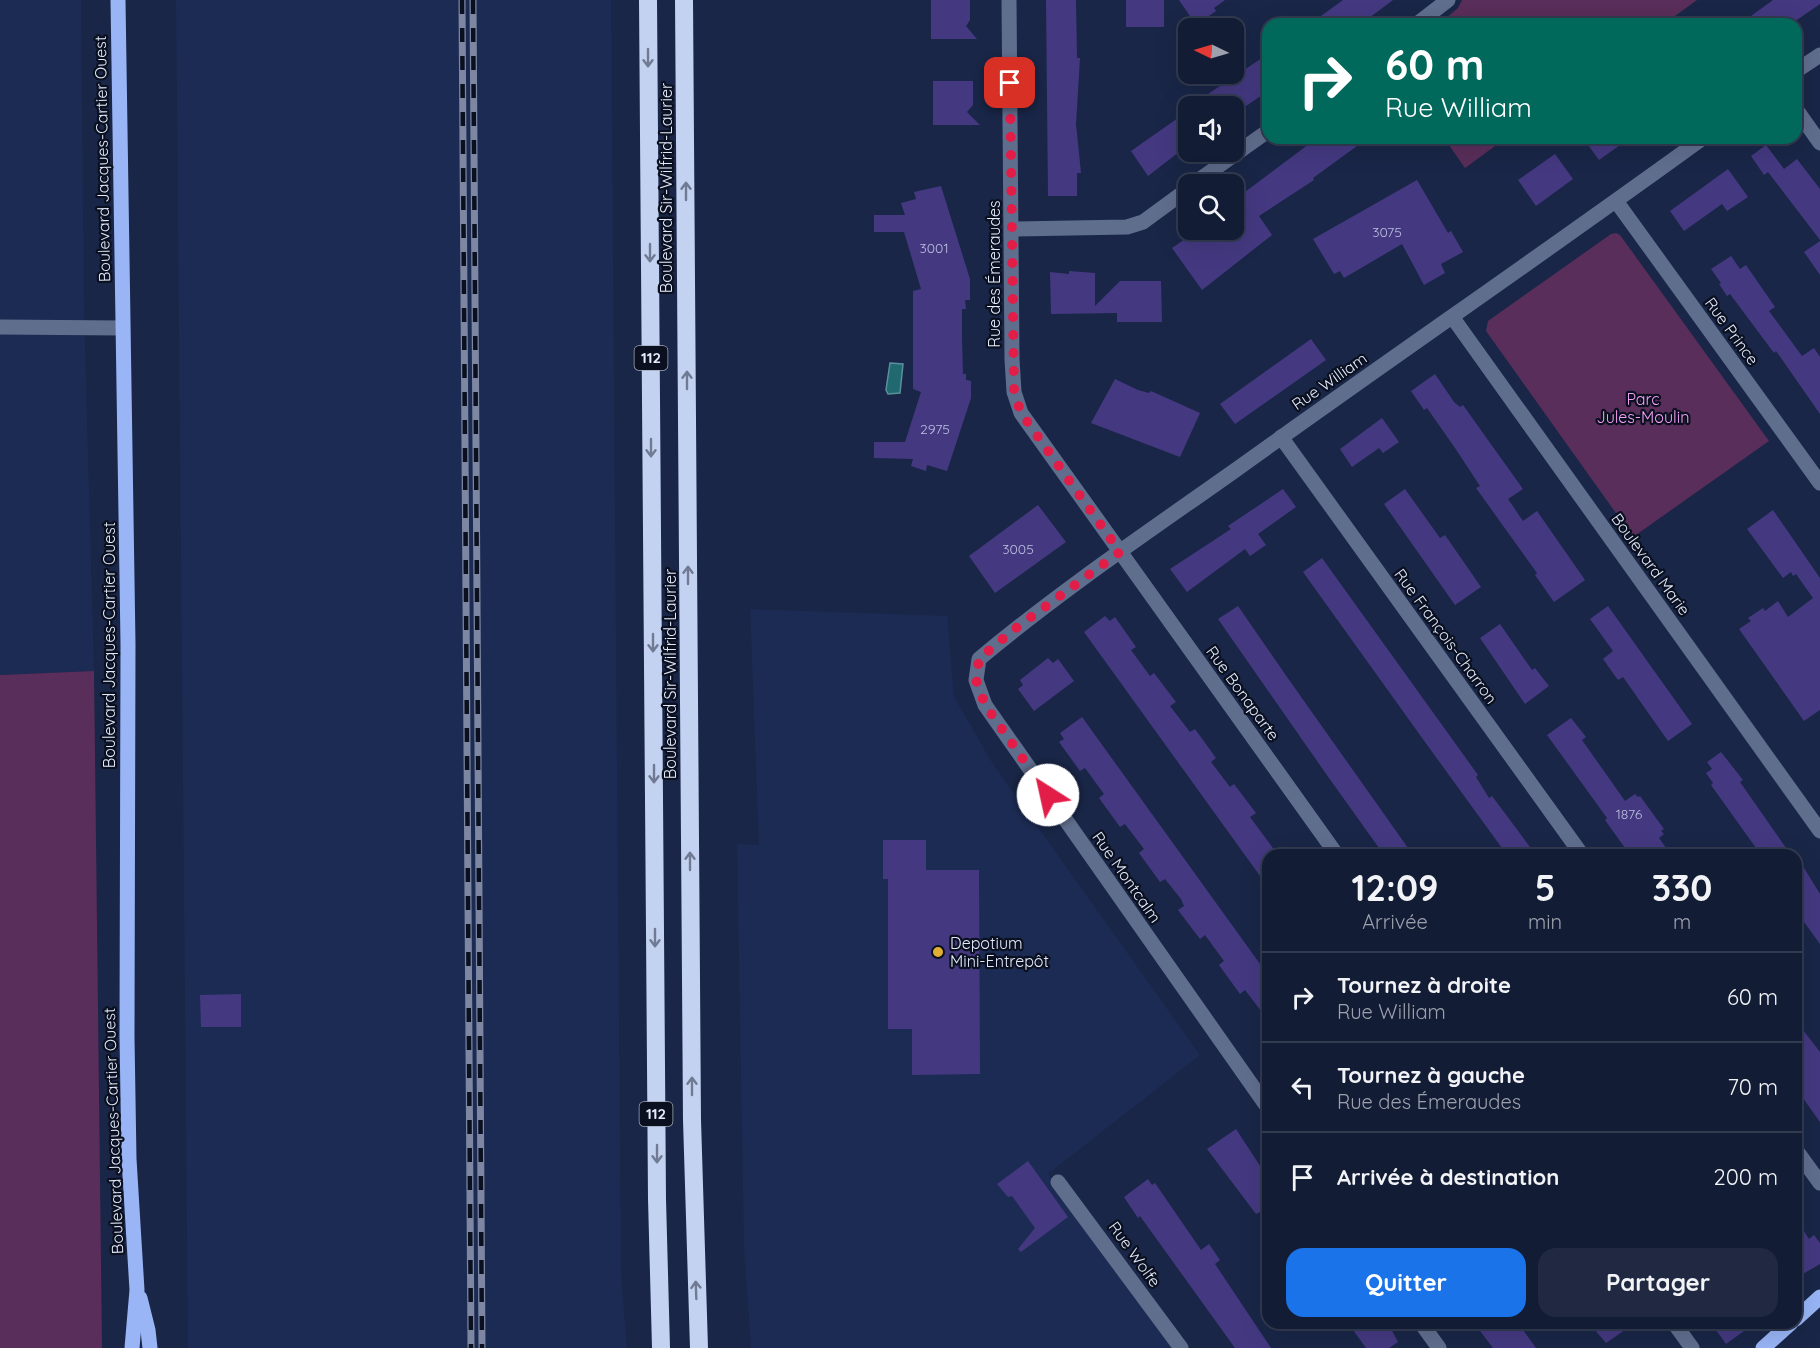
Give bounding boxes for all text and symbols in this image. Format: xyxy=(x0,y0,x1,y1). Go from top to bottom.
north arrow xyxy=(1178,18,1244,84)
map controls xyxy=(1178,18,1244,240)
street label: Boulevard Jacques-Cartier Ouest xyxy=(90,36,114,282)
text: 60 m xyxy=(1385,38,1485,91)
icon: right xyxy=(1286,42,1364,120)
one-way arrow xyxy=(642,48,654,68)
pin xyxy=(984,57,1035,108)
icon: arrive xyxy=(993,66,1026,99)
street label: Boulevard Sir-Wilfrid-Laurier xyxy=(656,83,676,293)
text: Rue William xyxy=(1385,90,1532,124)
button: sound xyxy=(1178,96,1244,162)
button: search xyxy=(1178,174,1244,240)
one-way arrow xyxy=(680,181,692,201)
street label: Rue des Émeraudes xyxy=(984,200,1004,348)
house number: 3075 xyxy=(1372,223,1402,241)
house number: 3001 xyxy=(919,239,949,257)
one-way arrow xyxy=(644,243,656,263)
street label: Rue Prince xyxy=(1701,293,1763,369)
road number: 112 xyxy=(634,346,668,370)
street label: Rue William xyxy=(1288,348,1370,414)
one-way arrow xyxy=(681,370,693,390)
park label: Parc Jules-Moulin xyxy=(1597,389,1689,427)
house number: 2975 xyxy=(920,420,950,438)
one-way arrow xyxy=(646,438,657,458)
street label: Boulevard Marie xyxy=(1607,509,1695,619)
street label: Boulevard Jacques-Cartier Ouest xyxy=(99,522,119,768)
house number: 3005 xyxy=(1002,540,1034,558)
one-way arrow xyxy=(683,565,694,585)
street label: Rue François-Charron xyxy=(1390,565,1502,707)
street label: Boulevard Sir-Wilfrid-Laurier xyxy=(660,569,680,779)
one-way arrow xyxy=(647,633,659,653)
street label: Rue Bonaparte xyxy=(1202,642,1284,744)
one-way arrow xyxy=(648,763,660,783)
position arrow xyxy=(1016,763,1080,827)
house number: 1876 xyxy=(1616,805,1643,823)
street label: Rue Montcalm xyxy=(1088,828,1166,926)
one-way arrow xyxy=(684,851,696,871)
text: 12:09 xyxy=(1352,865,1438,910)
text: 5 xyxy=(1535,865,1555,910)
text: 330 xyxy=(1652,865,1712,910)
text: Arrivée xyxy=(1362,909,1428,934)
text: min xyxy=(1528,909,1562,934)
text: m xyxy=(1673,909,1691,934)
one-way arrow xyxy=(649,928,661,948)
place label: Depotium Mini-Entrepôt xyxy=(950,933,1049,971)
marker: Depotium Mini-Entrepôt xyxy=(931,945,945,959)
text: Tournez à droite xyxy=(1337,971,1511,999)
icon: right xyxy=(1286,981,1319,1014)
text: 60 m xyxy=(1727,983,1778,1011)
text: Rue William xyxy=(1337,999,1446,1024)
street label: Boulevard Jacques-Cartier Ouest xyxy=(99,1008,127,1254)
text: Tournez à gauche xyxy=(1337,1061,1525,1089)
icon: left xyxy=(1286,1071,1319,1104)
text: 70 m xyxy=(1728,1073,1778,1101)
one-way arrow xyxy=(686,1077,698,1097)
text: Rue des Émeraudes xyxy=(1337,1089,1521,1114)
road number: 112 xyxy=(640,1102,672,1126)
one-way arrow xyxy=(651,1144,663,1164)
icon: arrive xyxy=(1286,1161,1319,1194)
text: Arrivée à destination xyxy=(1337,1163,1559,1191)
text: 200 m xyxy=(1714,1163,1778,1191)
street label: Rue Wolfe xyxy=(1105,1217,1165,1291)
button: Quitter xyxy=(1286,1248,1526,1317)
button: Partager xyxy=(1538,1248,1778,1317)
one-way arrow xyxy=(691,1280,702,1300)

